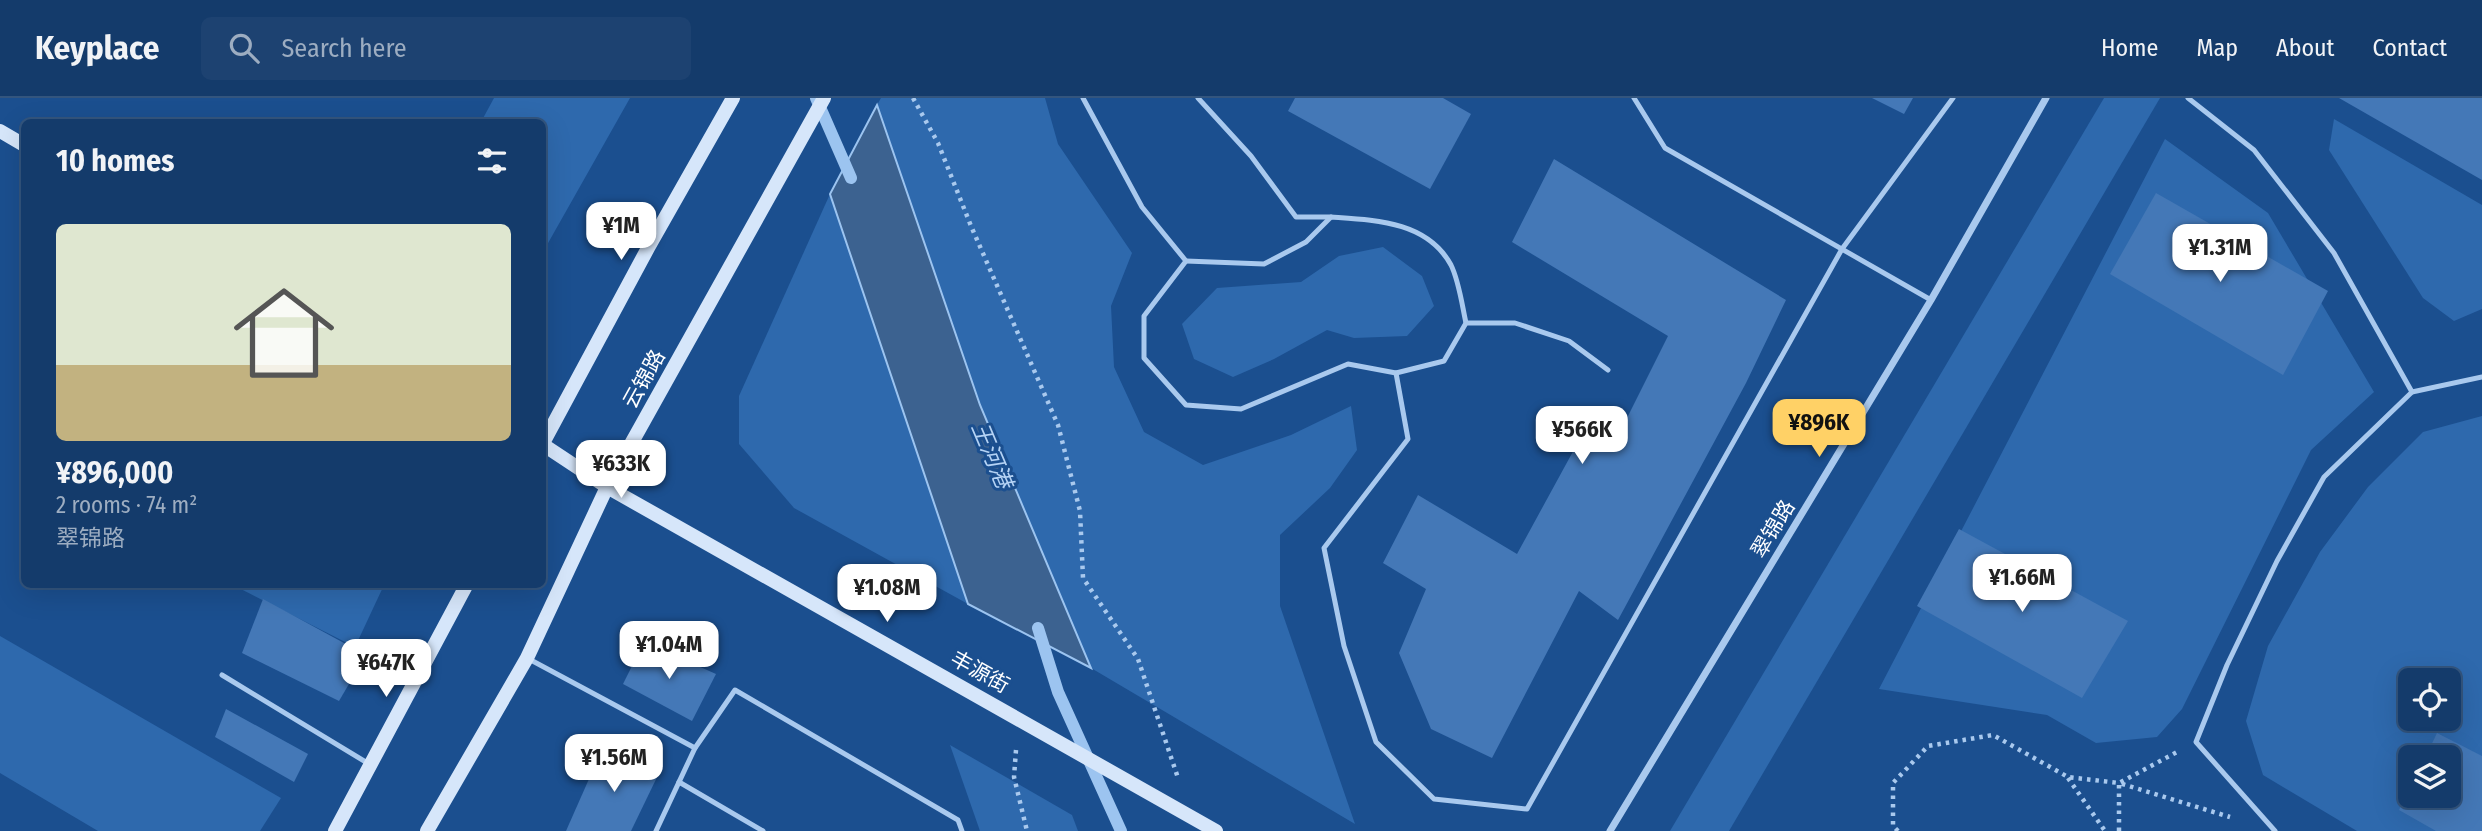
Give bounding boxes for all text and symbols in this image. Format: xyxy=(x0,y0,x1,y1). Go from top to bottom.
search box xyxy=(201,17,691,80)
text: Keyplace xyxy=(35,28,159,68)
icon: search xyxy=(225,29,263,67)
text: Search here xyxy=(281,33,407,64)
text: Home xyxy=(2101,34,2158,62)
text: Map xyxy=(2196,34,2238,62)
text: About xyxy=(2276,34,2334,62)
text: Contact xyxy=(2372,34,2447,62)
icon: filters xyxy=(473,142,511,180)
text: 10 homes xyxy=(56,143,174,179)
pin: ¥1M xyxy=(587,202,655,262)
text: ¥1M xyxy=(602,211,640,239)
pin: ¥1.31M xyxy=(2163,225,2277,284)
text: ¥1.31M xyxy=(2188,233,2252,261)
icon: home xyxy=(221,270,347,396)
street label: 云锦路 xyxy=(617,345,671,413)
pin: ¥896K xyxy=(1770,400,1868,459)
pin: ¥566K xyxy=(1533,406,1631,466)
text: ¥896K xyxy=(1789,408,1849,436)
text: ¥566K xyxy=(1552,415,1612,443)
water label: 王河港 xyxy=(966,418,1020,495)
pin: ¥633K xyxy=(572,440,670,500)
text: ¥633K xyxy=(592,449,650,477)
text: ¥896,000 xyxy=(56,455,173,491)
text: 2 rooms · 74 m² xyxy=(56,491,197,519)
street label: 翠锦路 xyxy=(1746,495,1800,563)
text: 翠锦路 xyxy=(56,524,125,552)
pin: ¥1.66M xyxy=(1965,554,2079,614)
text: ¥1.66M xyxy=(1989,563,2055,591)
pin: ¥1.08M xyxy=(830,564,944,624)
text: ¥1.08M xyxy=(853,573,921,601)
pin: ¥1.04M xyxy=(612,622,726,681)
text: ¥1.04M xyxy=(636,630,702,658)
pin: ¥647K xyxy=(337,640,435,699)
street label: 丰源街 xyxy=(946,645,1014,699)
text: ¥647K xyxy=(357,648,415,676)
map controls xyxy=(2398,668,2461,808)
button: locate xyxy=(2398,668,2461,731)
pin: ¥1.56M xyxy=(557,734,671,794)
text: ¥1.56M xyxy=(581,743,647,771)
button: layers xyxy=(2398,745,2461,808)

